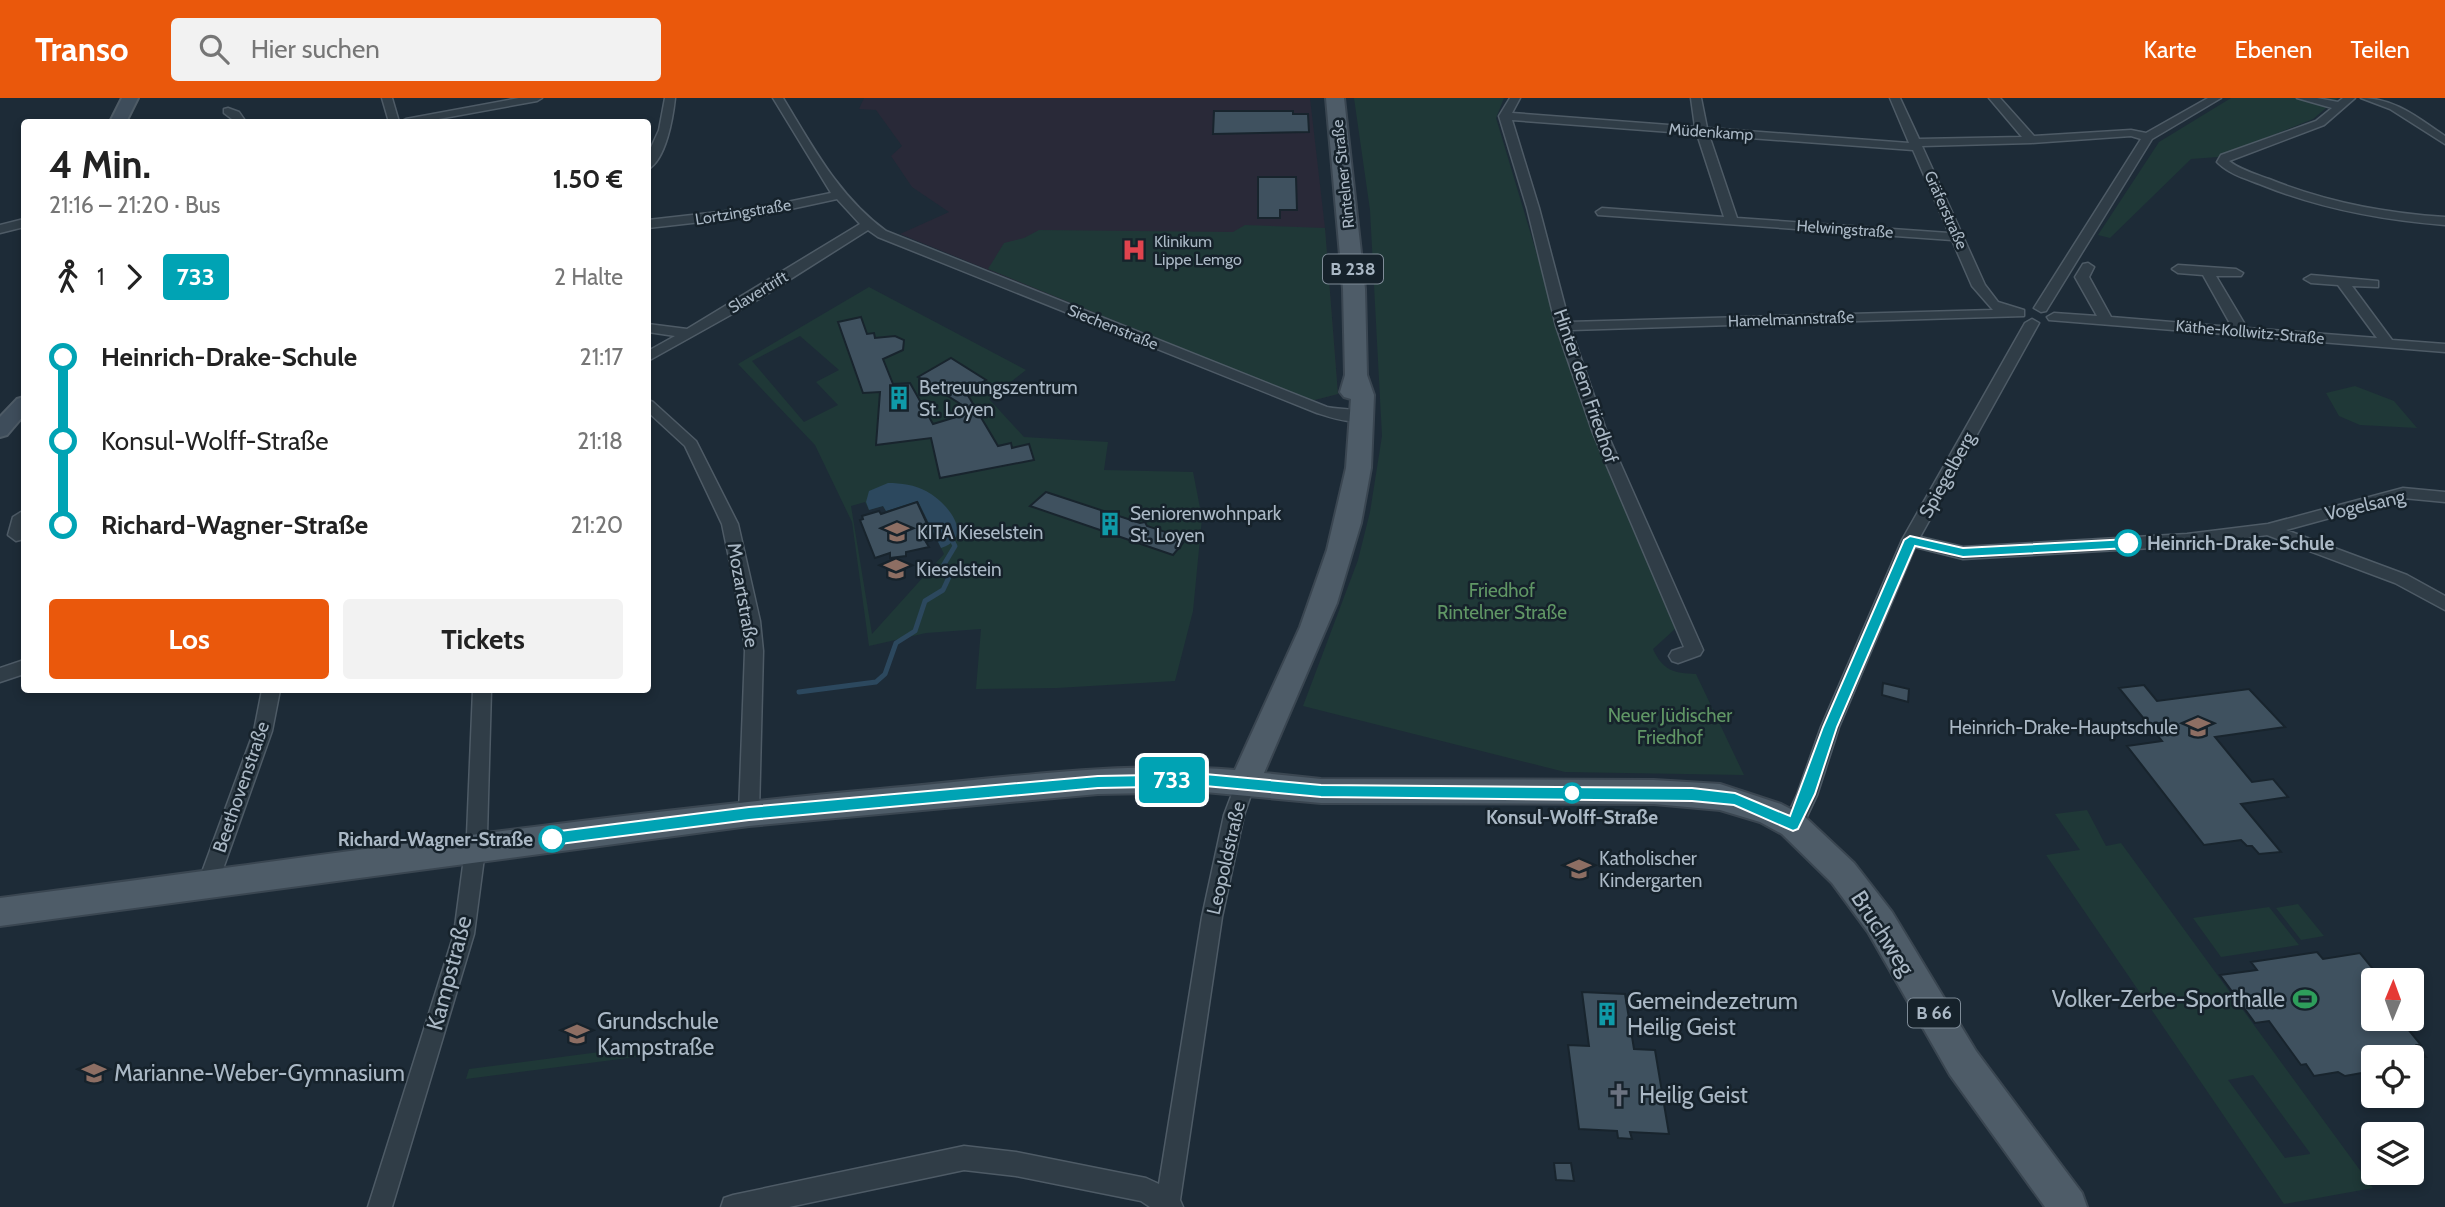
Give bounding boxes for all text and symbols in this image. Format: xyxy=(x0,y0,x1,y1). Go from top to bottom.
search box xyxy=(171,18,661,81)
text: Transo xyxy=(35,29,129,69)
icon: search xyxy=(195,30,233,68)
text: Hier suchen xyxy=(251,33,380,65)
text: Karte xyxy=(2143,35,2196,64)
text: Ebenen xyxy=(2234,35,2312,64)
text: Teilen xyxy=(2350,35,2410,64)
street label: Rintelner Straße xyxy=(1328,119,1358,229)
street label: Müdenkamp xyxy=(1668,120,1754,144)
text: 4 Min. xyxy=(49,141,151,188)
text: 1.50 € xyxy=(553,163,623,195)
street label: Gräferstraße xyxy=(1920,168,1972,252)
text: 21:16 – 21:20 · Bus xyxy=(49,191,220,219)
street label: Lortzingstraße xyxy=(694,195,792,229)
street label: Helwingstraße xyxy=(1796,216,1894,242)
place label: Klinikum Lippe Lemgo xyxy=(1154,232,1242,269)
hospital icon: Klinikum Lippe Lemgo xyxy=(1120,236,1148,264)
road number: B 238 xyxy=(1323,254,1383,284)
icon: walk xyxy=(49,258,87,296)
icon: forward xyxy=(115,258,153,296)
text: 733 xyxy=(177,262,215,291)
text: 1 xyxy=(97,263,105,291)
text: 2 Halte xyxy=(554,263,623,291)
street label: Slavertrift xyxy=(725,267,792,317)
street label: Siechenstraße xyxy=(1065,300,1161,354)
street label: Hinter dem Friedhof xyxy=(1549,306,1623,467)
street label: Hamelmannstraße xyxy=(1728,307,1854,331)
street label: Käthe-Kollwitz-Straße xyxy=(2175,316,2325,348)
text: Heinrich-Drake-Schule xyxy=(101,341,357,373)
text: 21:17 xyxy=(580,343,623,371)
place label: Betreuungszentrum St. Loyen xyxy=(919,376,1078,421)
building icon: Betreuungszentrum St. Loyen xyxy=(885,384,913,412)
text: Konsul-Wolff-Straße xyxy=(101,425,329,457)
text: 21:18 xyxy=(577,427,623,455)
street label: Spiegelberg xyxy=(1914,428,1980,522)
street label: Vogelsang xyxy=(2323,484,2408,525)
place label: Seniorenwohnpark St. Loyen xyxy=(1130,502,1282,547)
text: Richard-Wagner-Straße xyxy=(101,509,368,541)
building icon: Seniorenwohnpark St. Loyen xyxy=(1096,510,1124,538)
text: 21:20 xyxy=(571,511,623,539)
school or university icon: KITA Kieselstein xyxy=(883,518,911,546)
place label: KITA Kieselstein xyxy=(917,521,1043,544)
marker: Heinrich-Drake-Schule xyxy=(2115,530,2141,556)
place label: Heinrich-Drake-Schule xyxy=(2147,532,2334,555)
street label: Mozartstraße xyxy=(722,541,764,649)
school or university icon: Kieselstein xyxy=(882,555,910,583)
place label: Kieselstein xyxy=(916,558,1002,581)
park label: Friedhof Rintelner Straße xyxy=(1437,579,1567,624)
button: Los xyxy=(49,599,329,679)
button: Tickets xyxy=(343,599,623,679)
park label: Neuer Jüdischer Friedhof xyxy=(1608,704,1732,749)
school or university icon: Heinrich-Drake-Hauptschule xyxy=(2184,713,2212,741)
place label: Heinrich-Drake-Hauptschule xyxy=(1949,716,2178,739)
street label: Beethovenstraße xyxy=(208,718,274,856)
line badge: 733 xyxy=(1132,757,1212,803)
text: 733 xyxy=(1153,765,1191,794)
marker: Konsul-Wolff-Straße xyxy=(1562,783,1582,803)
street label: Leopoldstraße xyxy=(1202,799,1250,917)
place label: Konsul-Wolff-Straße xyxy=(1486,806,1658,829)
marker: Richard-Wagner-Straße xyxy=(539,826,565,852)
place label: Richard-Wagner-Straße xyxy=(338,828,533,851)
place label: Katholischer Kindergarten xyxy=(1599,847,1702,892)
school or university icon: Katholischer Kindergarten xyxy=(1565,855,1593,883)
street label: Bruchweg xyxy=(1845,885,1921,981)
street label: Kampstraße xyxy=(420,912,478,1033)
north arrow xyxy=(2361,968,2424,1031)
map controls xyxy=(2361,968,2424,1185)
place label: Volker-Zerbe-Sporthalle xyxy=(2052,985,2285,1013)
sports icon: Volker-Zerbe-Sporthalle xyxy=(2291,985,2319,1013)
place label: Gemeindezetrum Heilig Geist xyxy=(1627,987,1798,1041)
road number: B 66 xyxy=(1908,998,1960,1028)
building icon: Gemeindezetrum Heilig Geist xyxy=(1593,1000,1621,1028)
place label: Grundschule Kampstraße xyxy=(597,1007,719,1061)
school or university icon: Grundschule Kampstraße xyxy=(563,1020,591,1048)
button: locate xyxy=(2361,1045,2424,1108)
school or university icon: Marianne-Weber-Gymnasium xyxy=(80,1059,108,1087)
place label: Marianne-Weber-Gymnasium xyxy=(114,1059,405,1087)
church icon: Heilig Geist xyxy=(1605,1081,1633,1109)
place label: Heilig Geist xyxy=(1639,1081,1748,1109)
button: layers xyxy=(2361,1122,2424,1185)

